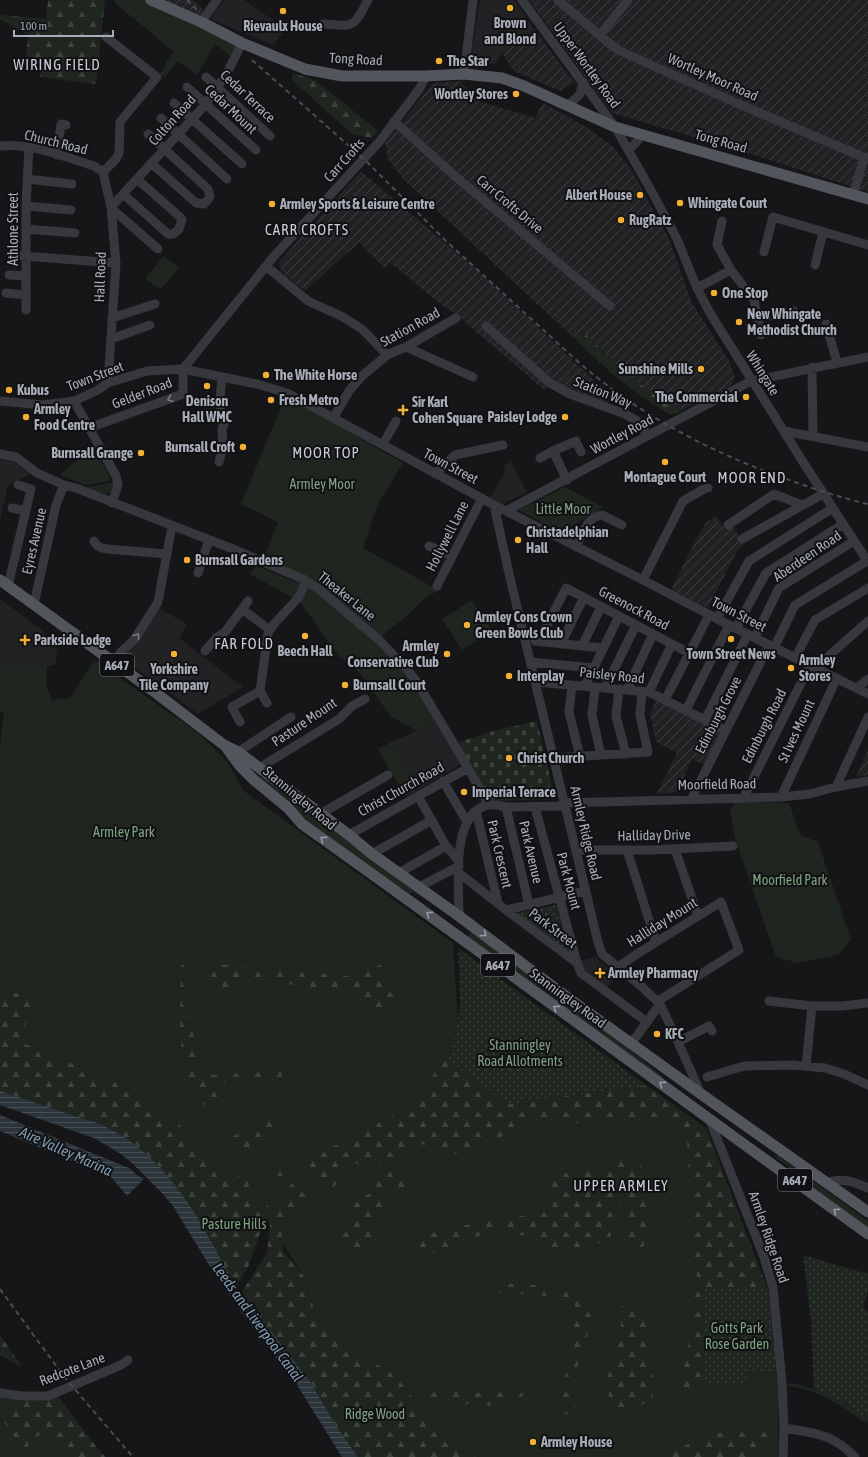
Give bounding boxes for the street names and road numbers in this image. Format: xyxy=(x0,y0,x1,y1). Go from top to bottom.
street label: Upper Wortley Road xyxy=(550,19,624,111)
street label: Tong Road xyxy=(329,50,383,68)
street label: Wortley Moor Road xyxy=(665,50,761,104)
street label: Cedar Terrace xyxy=(217,66,279,126)
street label: Cedar Mount xyxy=(202,81,260,137)
street label: Colton Road xyxy=(145,91,199,149)
street label: Church Road xyxy=(23,126,89,158)
street label: Tong Road xyxy=(693,126,749,156)
street label: Carr Crofts xyxy=(320,135,368,185)
street label: Carr Crofts Drive xyxy=(473,172,547,236)
street label: Athlone Street xyxy=(5,192,21,266)
street label: Hall Road xyxy=(91,251,109,303)
street label: Station Road xyxy=(377,304,443,350)
street label: Whingate xyxy=(743,348,783,398)
street label: Town Street xyxy=(64,358,126,394)
street label: Station Way xyxy=(572,373,634,411)
street label: Gelder Road xyxy=(110,374,174,412)
street label: Wortley Road xyxy=(588,411,656,457)
street label: Town Street xyxy=(421,445,481,487)
street label: Hollywell Lane xyxy=(422,498,472,574)
street label: Eyres Avenue xyxy=(19,506,49,576)
street label: Aberdeen Road xyxy=(770,527,844,585)
street label: Theaker Lane xyxy=(315,568,379,624)
street label: Greenock Road xyxy=(596,583,672,633)
street label: Town Street xyxy=(709,593,769,635)
road number: A647 xyxy=(100,654,134,676)
street label: Paisley Road xyxy=(579,664,645,686)
street label: Edinburgh Grove xyxy=(692,674,744,756)
street label: Edinburgh Road xyxy=(738,686,790,766)
street label: Pasture Mount xyxy=(269,694,339,750)
street label: St Ives Mount xyxy=(774,697,818,765)
street label: Christ Church Road xyxy=(355,759,447,819)
street label: Stanningley Road xyxy=(260,763,340,833)
street label: Moorfield Road xyxy=(677,775,757,793)
street label: Armley Ridge Road xyxy=(567,784,605,882)
street label: Park Crescent xyxy=(484,818,516,890)
street label: Park Avenue xyxy=(516,819,546,885)
street label: Halliday Drive xyxy=(617,826,691,844)
street label: Park Mount xyxy=(554,851,584,911)
street label: Halliday Mount xyxy=(624,894,700,950)
street label: Park Street xyxy=(526,905,580,951)
road number: A647 xyxy=(481,954,515,976)
street label: Stanningley Road xyxy=(527,965,609,1031)
road number: A647 xyxy=(778,1169,812,1191)
street label: Armley Ridge Road xyxy=(746,1189,792,1285)
street label: Redcote Lane xyxy=(37,1349,107,1389)

